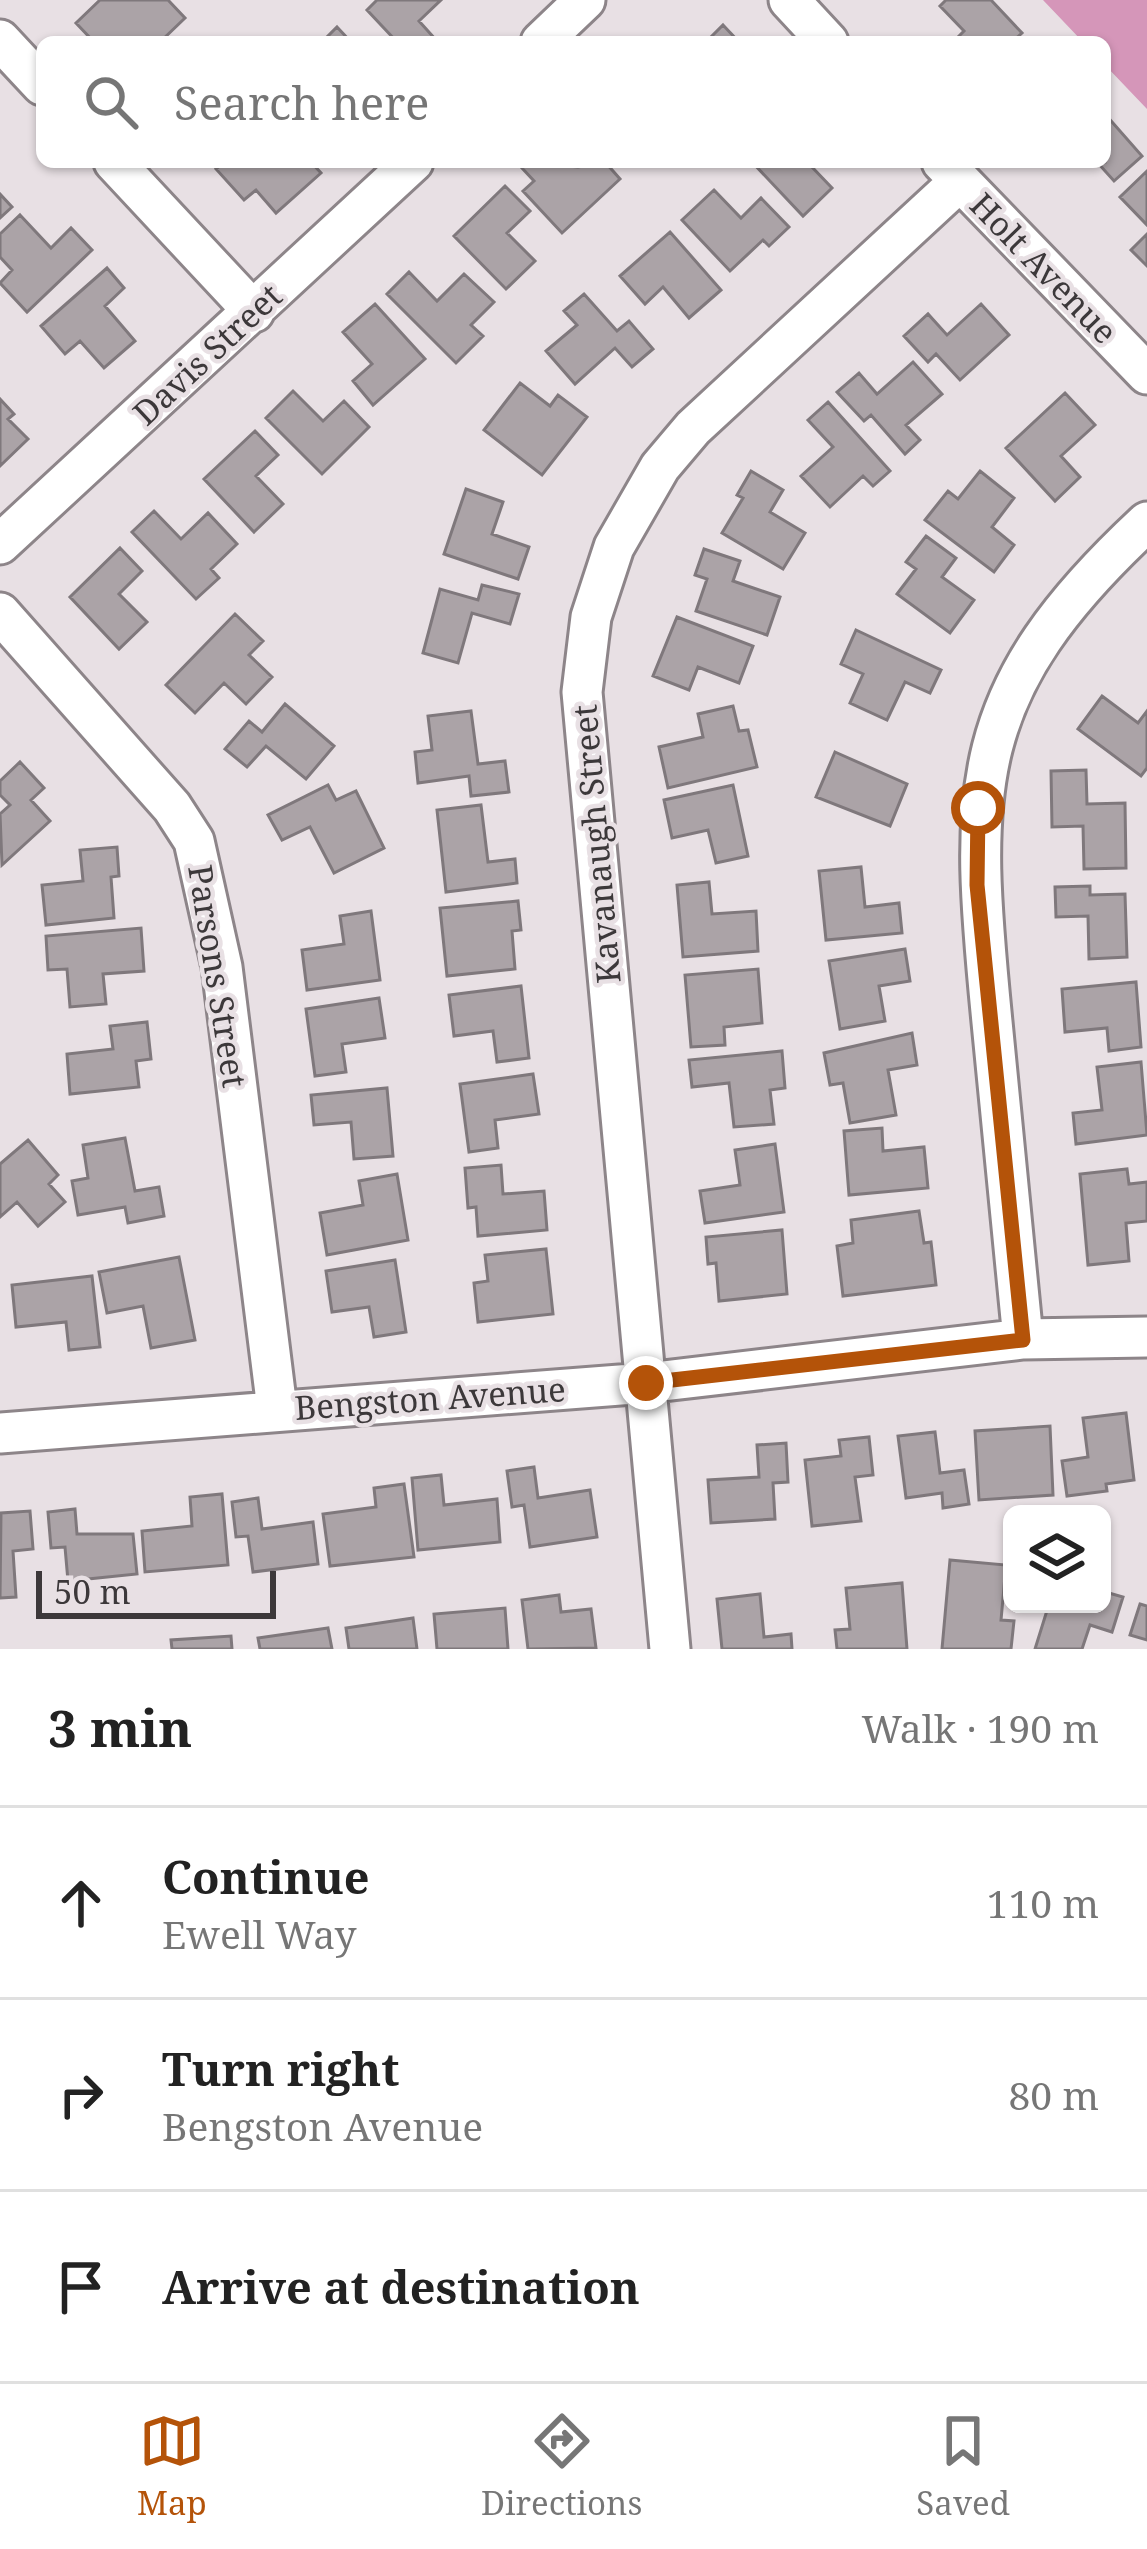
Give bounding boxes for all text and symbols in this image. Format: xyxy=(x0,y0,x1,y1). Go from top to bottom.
search box xyxy=(36,36,1111,168)
icon: search xyxy=(78,69,144,135)
text: Search here xyxy=(174,72,429,133)
street label: Holt Avenue xyxy=(961,183,1127,353)
street label: Davis Street xyxy=(123,274,291,434)
street label: Kavanaugh Street xyxy=(561,703,631,985)
route start xyxy=(951,781,1005,835)
street label: Parsons Street xyxy=(178,861,258,1091)
route end xyxy=(619,1356,673,1410)
street label: Bengston Avenue xyxy=(293,1366,567,1430)
map controls xyxy=(1003,1505,1111,1613)
button: layers xyxy=(1003,1505,1111,1613)
scale bar xyxy=(36,1565,276,1618)
text: 50 m xyxy=(54,1569,131,1614)
text: 3 min xyxy=(48,1692,192,1762)
text: Walk · 190 m xyxy=(862,1701,1099,1754)
text: Continue xyxy=(162,1846,370,1907)
icon: ahead xyxy=(48,1870,114,1936)
text: 110 m xyxy=(987,1876,1099,1929)
text: Ewell Way xyxy=(162,1907,356,1960)
text: Turn right xyxy=(162,2038,399,2099)
icon: right xyxy=(48,2062,114,2128)
text: 80 m xyxy=(1008,2068,1099,2121)
text: Bengston Avenue xyxy=(162,2099,483,2152)
icon: arrive xyxy=(48,2254,114,2320)
text: Arrive at destination xyxy=(162,2256,640,2317)
tab: Map xyxy=(137,2408,207,2525)
tab: Directions xyxy=(481,2408,642,2525)
tab: Saved xyxy=(916,2408,1010,2525)

